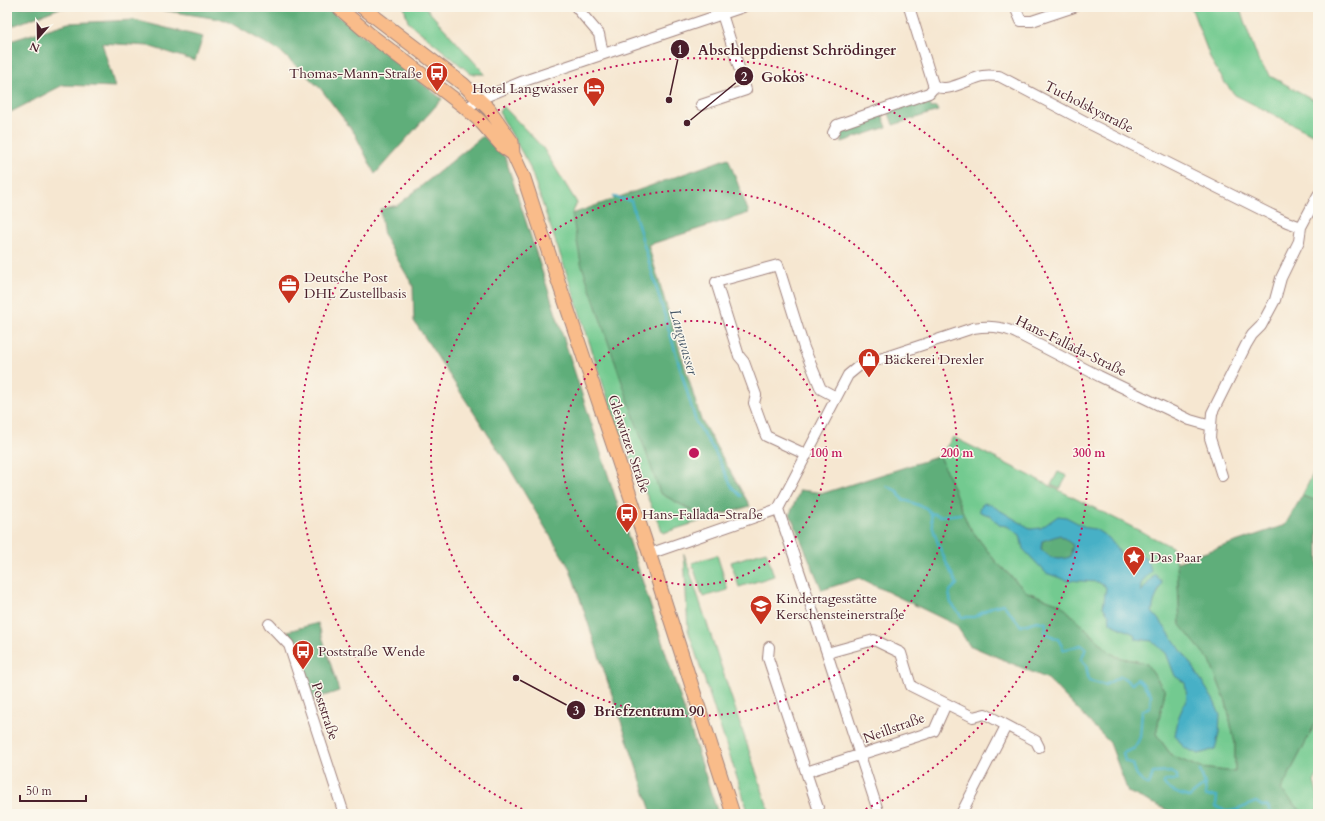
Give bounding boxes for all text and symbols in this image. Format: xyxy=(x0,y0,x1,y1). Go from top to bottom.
north arrow xyxy=(18,18,58,58)
callout: Abschleppdienst Schrödinger xyxy=(670,36,904,63)
text: N xyxy=(27,38,42,56)
text: Abschleppdienst Schrödinger xyxy=(698,40,897,60)
text: 1 xyxy=(677,42,683,58)
bus stop icon: Thomas-Mann-Straße xyxy=(424,60,450,93)
callout: Gokos xyxy=(734,63,813,90)
place label: Thomas-Mann-Straße xyxy=(289,64,422,83)
text: Gokos xyxy=(761,67,805,87)
text: 2 xyxy=(741,69,747,85)
hotel icon: Hotel Langwasser xyxy=(581,75,607,108)
street label: Tucholskystraße xyxy=(1041,76,1137,138)
place label: Hotel Langwasser xyxy=(472,79,579,98)
place label: Deutsche Post DHL Zustellbasis xyxy=(304,268,407,303)
office icon: Deutsche Post DHL Zustellbasis xyxy=(276,272,302,305)
water label: Langwasser xyxy=(665,307,703,379)
street label: Hans-Fallada-Straße xyxy=(1013,311,1129,381)
shop icon: Bäckerei Drexler xyxy=(856,346,882,379)
place label: Bäckerei Drexler xyxy=(884,350,985,369)
street label: Gleiwitzer Straße xyxy=(603,392,655,496)
text: 100 m xyxy=(810,445,843,461)
text: 200 m xyxy=(941,445,974,461)
text: 300 m xyxy=(1073,445,1106,461)
centre of rings xyxy=(687,446,701,460)
bus stop icon: Hans-Fallada-Straße xyxy=(614,501,640,534)
place label: Hans-Fallada-Straße xyxy=(642,505,763,524)
place icon: Das Paar xyxy=(1121,544,1147,577)
place label: Das Paar xyxy=(1150,548,1202,567)
place label: Kindertagesstätte Kerschensteinerstraße xyxy=(776,589,905,624)
school or university icon: Kindertagesstätte Kerschensteinerstraße xyxy=(748,593,774,626)
bus stop icon: Poststraße Wende xyxy=(290,638,316,671)
place label: Poststraße Wende xyxy=(318,642,425,661)
street label: Poststraße xyxy=(307,680,343,742)
callout: Briefzentrum 90 xyxy=(566,697,713,724)
text: Briefzentrum 90 xyxy=(594,701,705,721)
text: 3 xyxy=(573,703,579,719)
street label: Neillstraße xyxy=(861,708,927,748)
scale bar xyxy=(20,777,86,803)
text: 50 m xyxy=(26,783,53,799)

